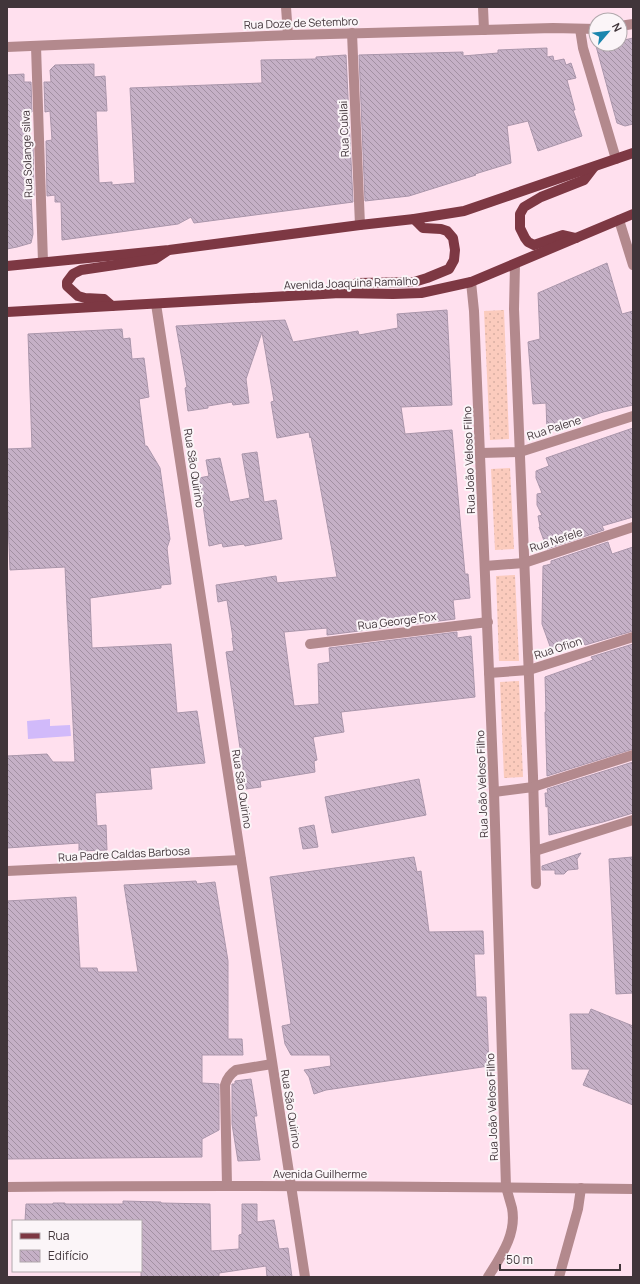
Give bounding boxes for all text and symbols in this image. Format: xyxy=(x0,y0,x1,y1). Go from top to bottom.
north arrow xyxy=(588,12,628,52)
street label: Rua Doze de Setembro xyxy=(244,13,359,32)
text: N xyxy=(609,20,626,34)
street label: Rua Cubilai xyxy=(335,101,352,158)
street label: Rua Solange silva xyxy=(17,110,36,198)
street label: Avenida Joaquina Ramalho xyxy=(284,273,419,292)
street label: Rua João Veloso Filho xyxy=(459,405,478,514)
street label: Rua Palene xyxy=(525,412,583,443)
street label: Rua São Quirino xyxy=(181,427,208,509)
street label: Rua Nefele xyxy=(527,524,585,555)
street label: Rua George Fox xyxy=(357,608,437,633)
street label: Rua Ofion xyxy=(532,633,584,662)
street label: Rua João Veloso Filho xyxy=(472,729,491,838)
street label: Rua São Quirino xyxy=(229,748,256,830)
street label: Rua Padre Caldas Barbosa xyxy=(58,843,190,864)
street label: Rua João Veloso Filho xyxy=(482,1052,501,1161)
street label: Rua São Quirino xyxy=(278,1068,305,1150)
street label: Avenida Guilherme xyxy=(273,1166,368,1181)
legend xyxy=(12,1220,142,1272)
text: Rua xyxy=(48,1227,69,1244)
scale bar xyxy=(500,1246,620,1272)
text: Edifício xyxy=(48,1247,88,1264)
text: 50 m xyxy=(506,1251,533,1268)

